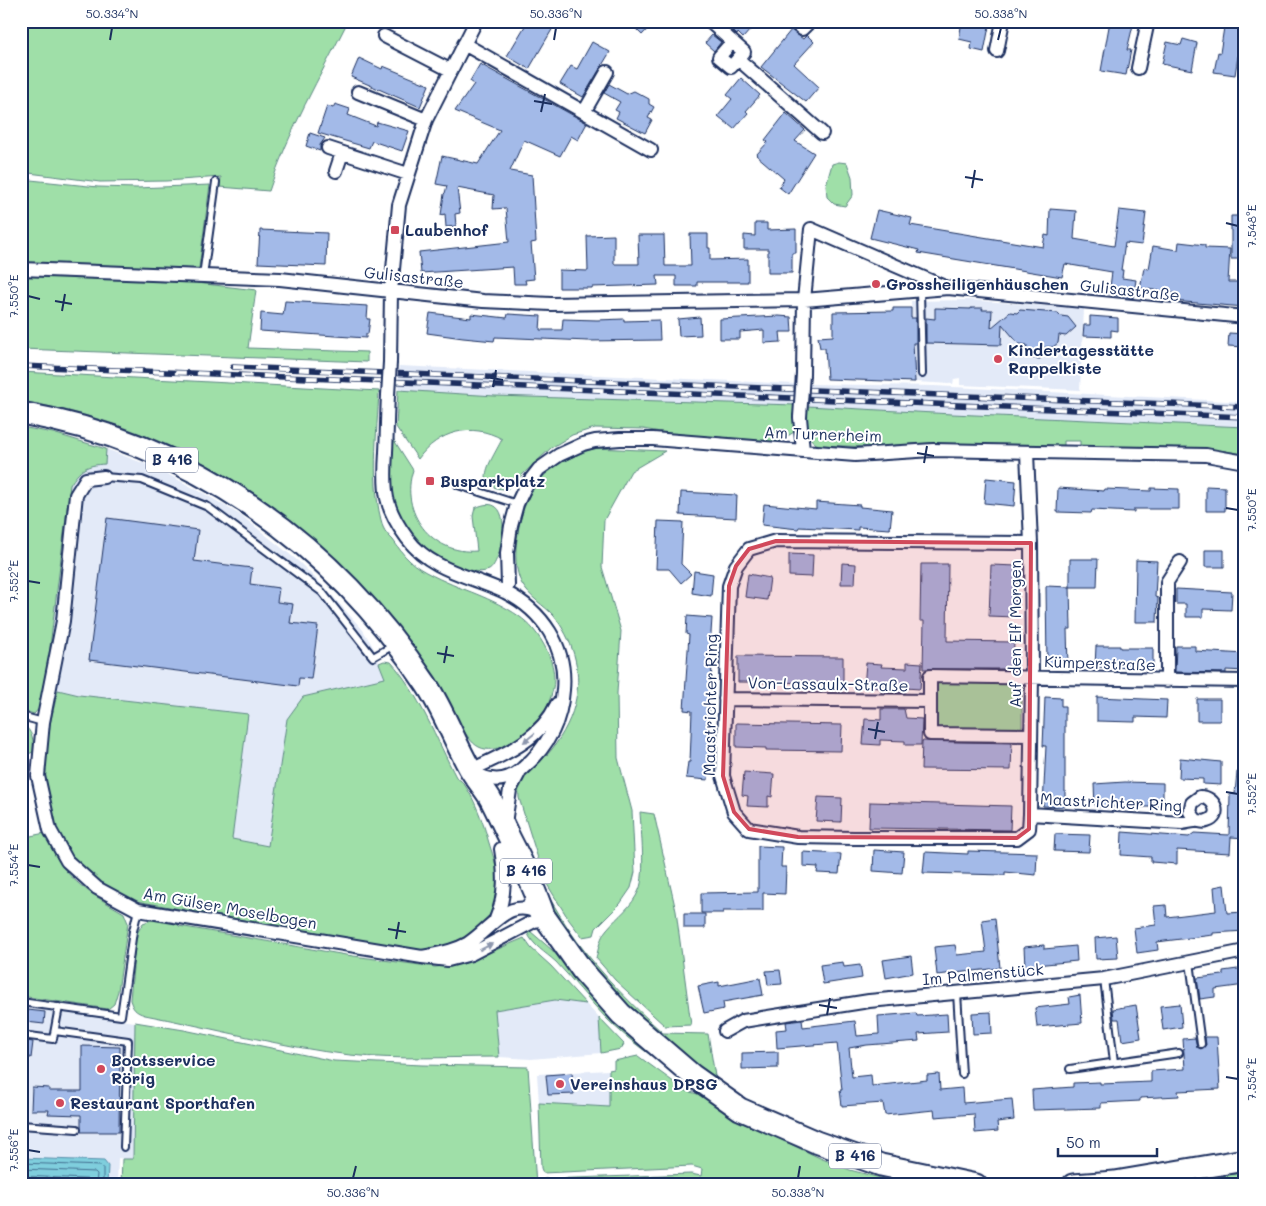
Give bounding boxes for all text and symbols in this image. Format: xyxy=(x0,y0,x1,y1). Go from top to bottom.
text: 50.334°N xyxy=(86,5,138,21)
text: 50.336°N xyxy=(530,5,582,21)
text: 50.338°N xyxy=(975,5,1027,21)
text: 7.548°E xyxy=(1243,204,1259,248)
place label: Laubenhof xyxy=(405,219,489,240)
marker: Laubenhof xyxy=(389,224,401,236)
street label: Gulisastraße xyxy=(363,261,465,292)
place label: Grossheiligenhäuschen xyxy=(886,273,1069,294)
text: 7.550°E xyxy=(5,274,21,318)
street label: Gulisastraße xyxy=(1079,274,1181,305)
marker: Grossheiligenhäuschen xyxy=(870,278,882,290)
place label: Kindertagesstätte Rappelkiste xyxy=(1008,339,1154,378)
marker: Kindertagesstätte Rappelkiste xyxy=(992,353,1004,365)
street label: Am Turnerheim xyxy=(764,421,882,446)
road number: B 416 xyxy=(146,448,198,472)
place label: Busparkplatz xyxy=(440,470,545,491)
marker: Busparkplatz xyxy=(424,475,436,487)
text: 7.550°E xyxy=(1243,488,1259,532)
text: 7.552°E xyxy=(5,560,21,602)
street label: Auf den Elf Morgen xyxy=(1004,560,1025,708)
street label: Maastrichter Ring xyxy=(698,634,721,776)
street label: Kümperstraße xyxy=(1044,650,1156,675)
street label: Von-Lassaulx-Straße xyxy=(747,672,909,695)
one-way arrow xyxy=(523,733,536,744)
text: 7.552°E xyxy=(1243,773,1259,815)
street label: Maastrichter Ring xyxy=(1039,787,1183,816)
text: 7.554°E xyxy=(5,844,21,886)
road number: B 416 xyxy=(500,858,552,884)
street label: Am Gülser Moselbogen xyxy=(142,882,319,933)
one-way arrow xyxy=(478,942,493,951)
street label: Im Palmenstück xyxy=(921,958,1044,989)
place label: Bootsservice Rörig xyxy=(111,1049,216,1088)
text: 7.554°E xyxy=(1243,1058,1259,1100)
marker: Bootsservice Rörig xyxy=(95,1063,107,1075)
place label: Vereinshaus DPSG xyxy=(570,1073,718,1094)
marker: Vereinshaus DPSG xyxy=(554,1078,566,1090)
place label: Restaurant Sporthafen xyxy=(70,1092,255,1113)
marker: Restaurant Sporthafen xyxy=(54,1097,66,1109)
scale bar xyxy=(1058,1126,1157,1158)
text: 7.556°E xyxy=(5,1128,21,1171)
text: 50 m xyxy=(1066,1132,1101,1152)
road number: B 416 xyxy=(829,1144,881,1168)
text: 50.336°N xyxy=(327,1184,379,1200)
text: 50.338°N xyxy=(772,1184,824,1200)

